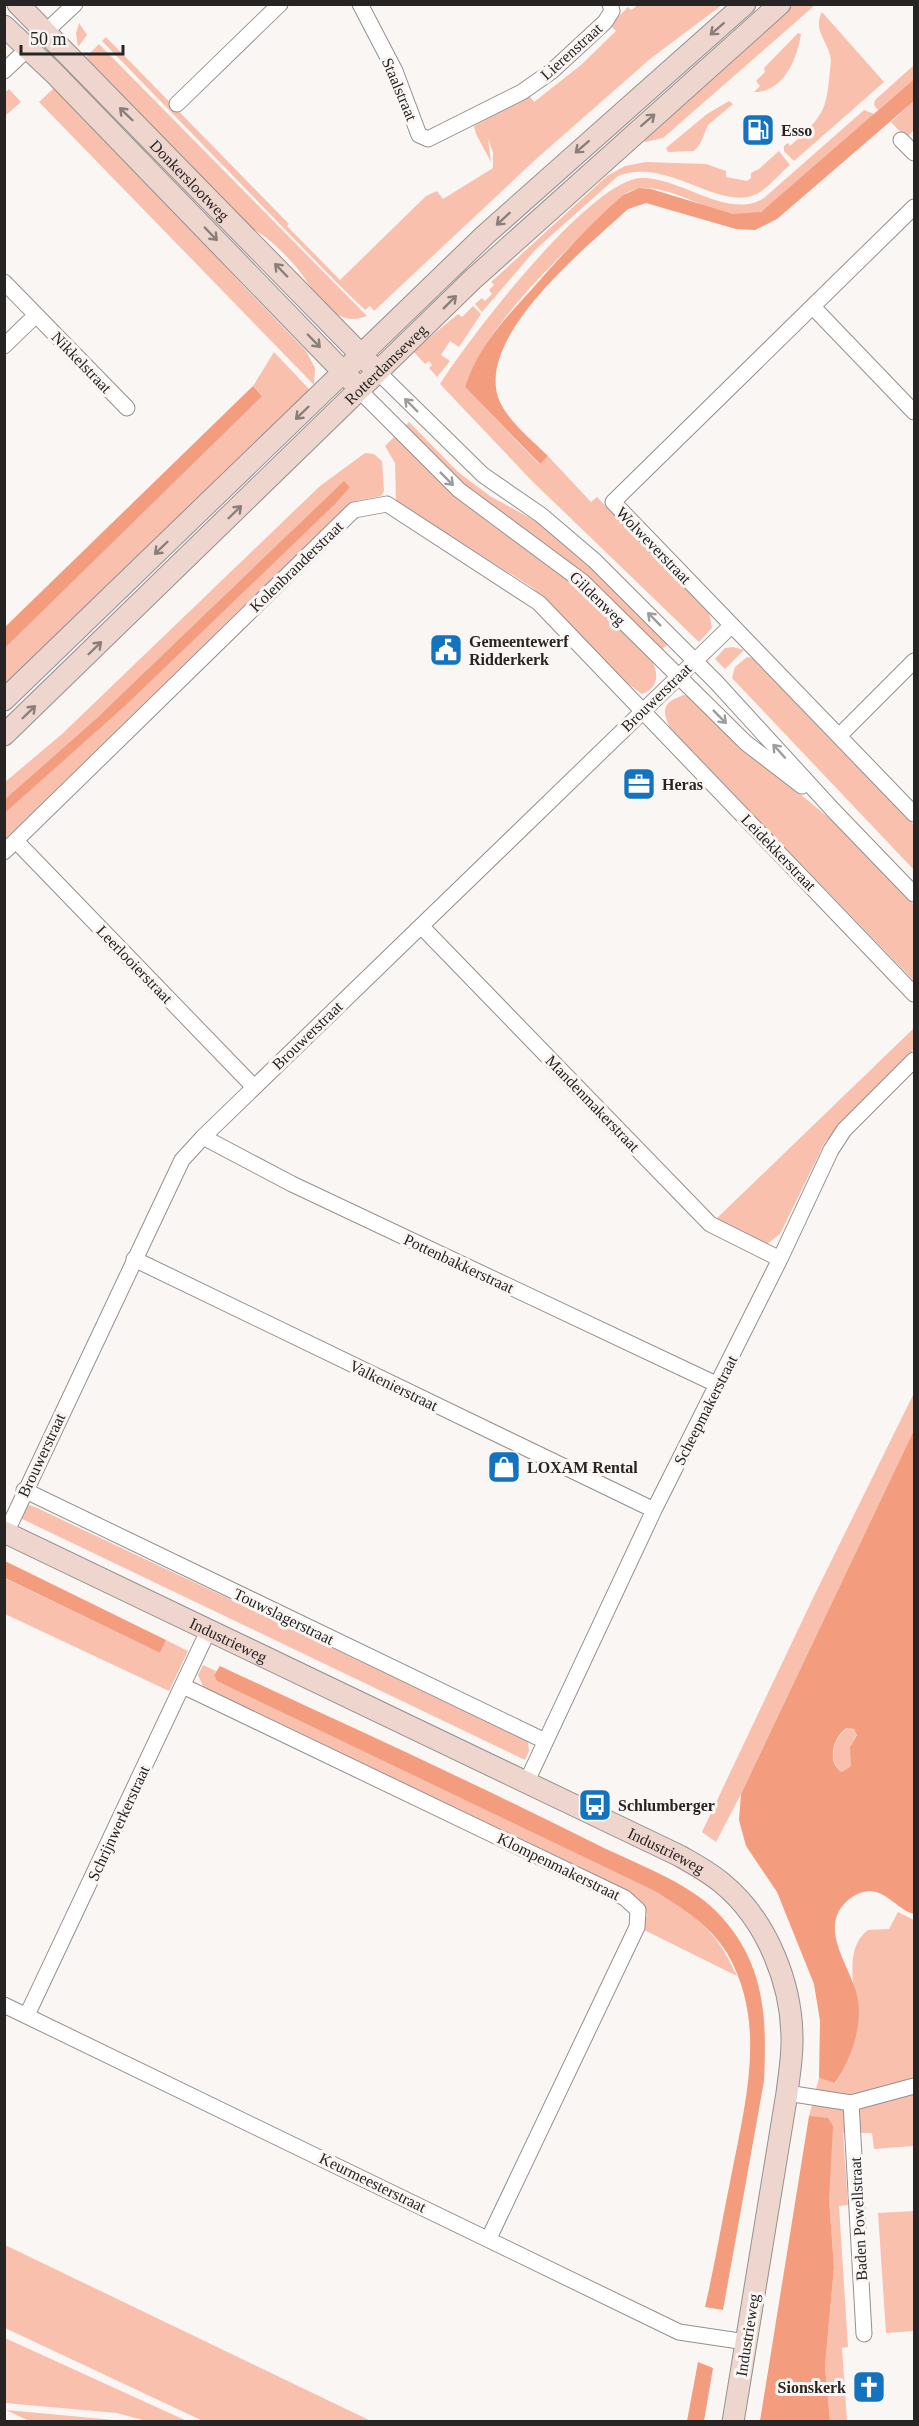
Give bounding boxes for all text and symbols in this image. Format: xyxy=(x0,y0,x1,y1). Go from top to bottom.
scale bar xyxy=(21,18,123,56)
street label: Lierenstraat xyxy=(537,19,606,83)
one-way arrow xyxy=(710,22,725,36)
text: 50 m xyxy=(30,29,67,49)
street label: Staalstraat xyxy=(379,55,421,124)
one-way arrow xyxy=(118,107,133,122)
fuel station icon: Esso xyxy=(740,112,776,148)
one-way arrow xyxy=(641,113,656,127)
place label: Esso xyxy=(781,122,812,139)
street label: Donkerslootweg xyxy=(147,136,233,225)
one-way arrow xyxy=(575,140,590,154)
one-way arrow xyxy=(495,211,510,226)
one-way arrow xyxy=(203,227,218,242)
one-way arrow xyxy=(273,262,288,277)
one-way arrow xyxy=(443,295,458,309)
street label: Rotterdamseweg xyxy=(341,321,431,408)
street label: Nikkelstraat xyxy=(48,328,115,397)
one-way arrow xyxy=(306,334,321,349)
one-way arrow xyxy=(404,397,418,412)
one-way arrow xyxy=(294,405,309,420)
one-way arrow xyxy=(440,472,455,486)
street label: Wolweverstraat xyxy=(613,503,695,588)
one-way arrow xyxy=(227,505,242,520)
street label: Kolenbranderstraat xyxy=(246,517,347,615)
one-way arrow xyxy=(154,541,169,555)
street label: Gildenweg xyxy=(566,568,629,630)
one-way arrow xyxy=(646,612,661,626)
public building icon: Gemeentewerf Ridderkerk xyxy=(428,632,464,668)
place label: Gemeentewerf Ridderkerk xyxy=(469,633,569,668)
one-way arrow xyxy=(88,641,103,655)
street label: Brouwerstraat xyxy=(618,659,695,735)
one-way arrow xyxy=(21,705,36,719)
one-way arrow xyxy=(712,710,727,725)
one-way arrow xyxy=(772,744,786,759)
office icon: Heras xyxy=(621,766,657,802)
place label: Heras xyxy=(662,776,703,793)
street label: Leidekkerstraat xyxy=(738,811,820,894)
street label: Leerlooierstraat xyxy=(93,922,176,1007)
street label: Brouwerstraat xyxy=(269,997,346,1073)
street label: Mandenmakerstraat xyxy=(542,1052,643,1155)
street label: Pottenbakkerstraat xyxy=(401,1231,517,1297)
street label: Scheepmakerstraat xyxy=(670,1352,742,1468)
street label: Valkenierstraat xyxy=(347,1357,441,1414)
street label: Brouwerstraat xyxy=(15,1410,69,1500)
shop icon: LOXAM Rental xyxy=(486,1449,522,1485)
place label: LOXAM Rental xyxy=(527,1459,638,1476)
street label: Touwslagerstraat xyxy=(231,1585,337,1649)
street label: Industrieweg xyxy=(187,1614,270,1667)
street label: Schrijnwerkerstraat xyxy=(84,1762,154,1884)
bus stop icon: Schlumberger xyxy=(577,1787,613,1823)
place label: Schlumberger xyxy=(618,1797,715,1815)
street label: Industrieweg xyxy=(625,1824,708,1878)
street label: Klompenmakerstraat xyxy=(494,1829,623,1905)
street label: Keurmeesterstraat xyxy=(317,2149,429,2216)
street label: Baden Powellstraat xyxy=(847,2156,870,2281)
street label: Industrieweg xyxy=(733,2292,763,2378)
church icon: Sionskerk xyxy=(851,2369,887,2405)
place label: Sionskerk xyxy=(778,2379,846,2396)

